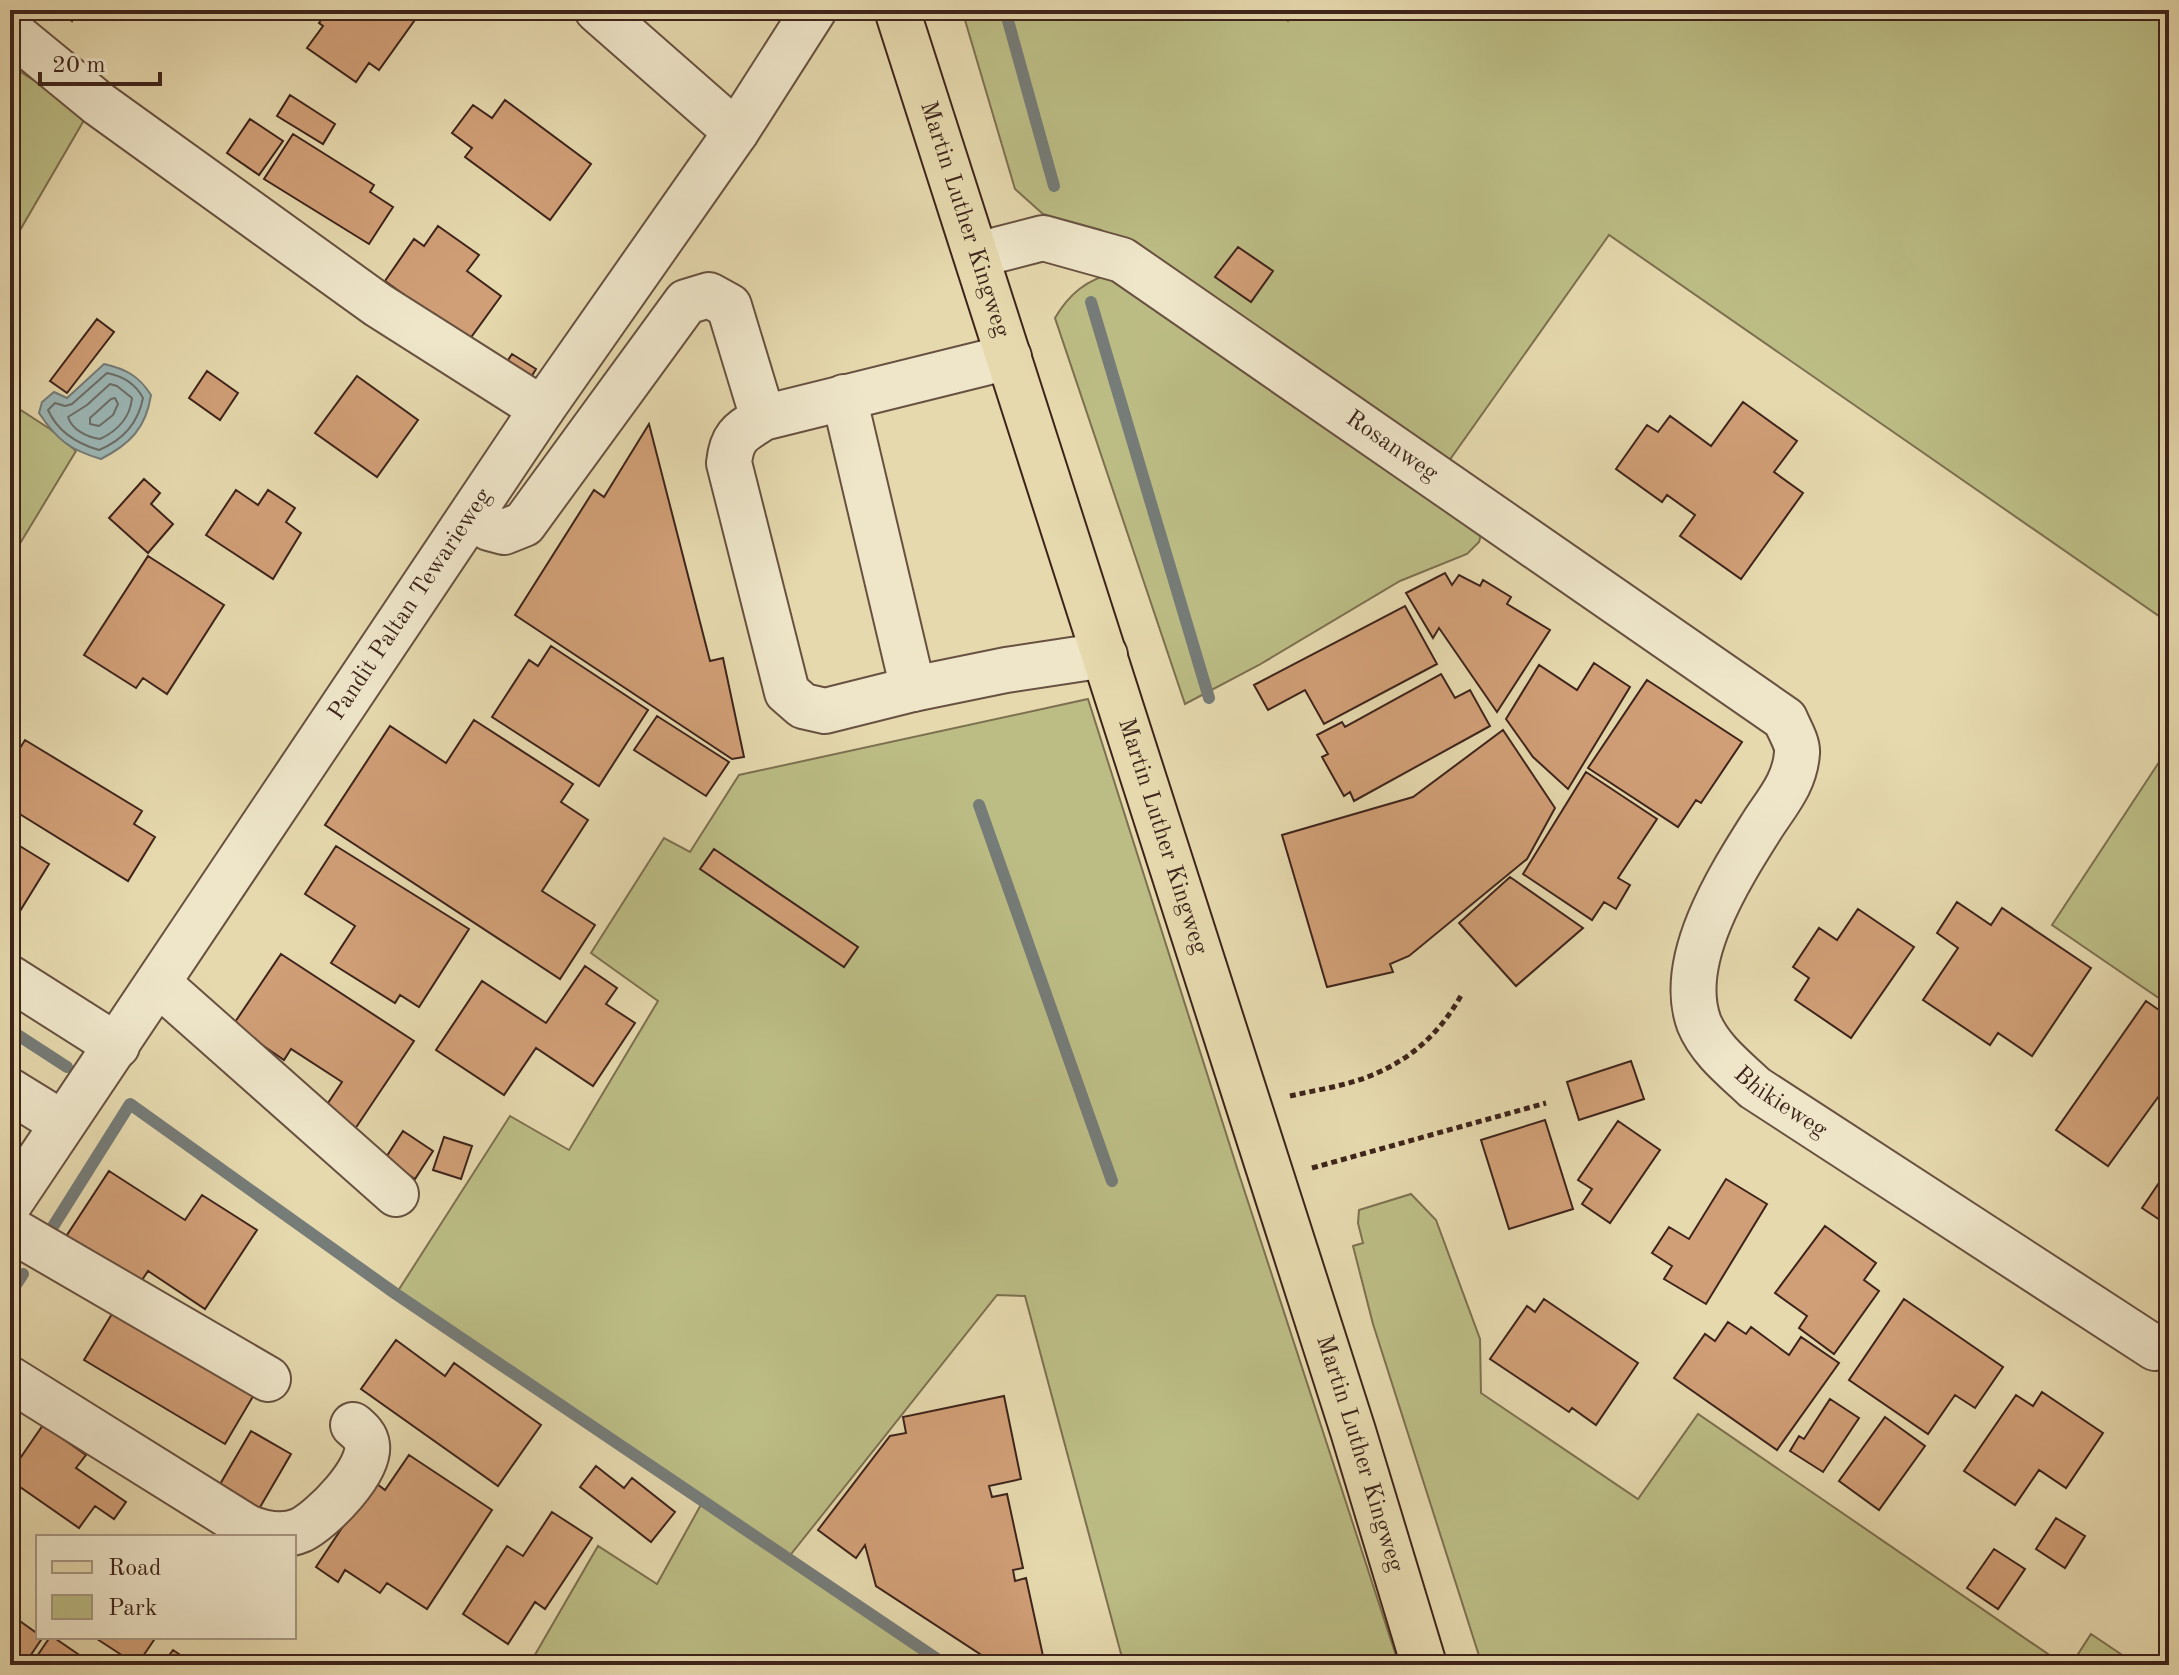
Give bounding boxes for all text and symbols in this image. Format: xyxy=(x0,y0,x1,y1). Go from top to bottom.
scale bar xyxy=(40,36,160,86)
text: 20 m xyxy=(52,54,106,78)
street label: Martin Luther Kingweg xyxy=(915,98,1013,341)
street label: Rosanweg xyxy=(1341,407,1442,487)
street label: Pandit Paltan Tewarieweg xyxy=(325,485,497,725)
street label: Martin Luther Kingweg xyxy=(1113,715,1211,958)
street label: Bhikieweg xyxy=(1729,1062,1831,1143)
street label: Martin Luther Kingweg xyxy=(1311,1332,1407,1575)
legend xyxy=(36,1535,296,1639)
text: Road xyxy=(108,1557,161,1581)
text: Park xyxy=(108,1597,157,1621)

